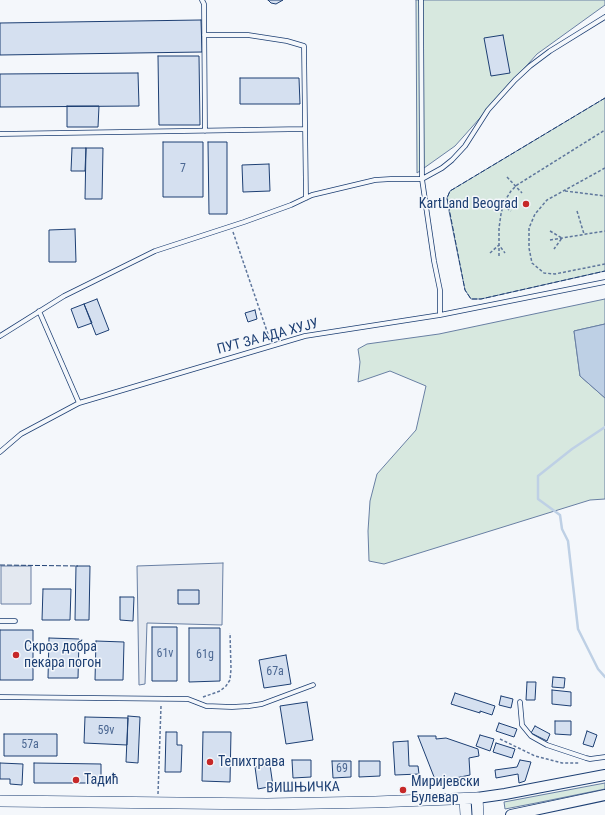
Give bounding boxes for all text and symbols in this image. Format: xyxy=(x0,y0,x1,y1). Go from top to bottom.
house number: 7 xyxy=(180,162,186,176)
place label: KartLand Beograd xyxy=(419,196,518,212)
marker: KartLand Beograd xyxy=(521,199,531,209)
street label: ПУТ ЗА АДА ХУЈУ xyxy=(216,315,320,359)
place label: Скроз добра пекара погон xyxy=(24,639,101,672)
house number: 61v xyxy=(157,647,173,661)
house number: 61g xyxy=(196,648,214,662)
marker: Скроз добра пекара погон xyxy=(11,650,21,660)
house number: 67a xyxy=(266,665,284,679)
house number: 59v xyxy=(98,724,114,738)
house number: 57a xyxy=(21,738,39,752)
place label: Тепихтрава xyxy=(218,754,285,770)
marker: Тепихтрава xyxy=(205,757,215,767)
house number: 69 xyxy=(336,762,348,776)
place label: Тадић xyxy=(84,772,119,788)
place label: Миријевски Булевар xyxy=(411,774,480,806)
marker: Тадић xyxy=(71,775,81,785)
street label: ВИШЊИЧКА xyxy=(266,779,340,797)
marker: Миријевски Булевар xyxy=(398,785,408,795)

